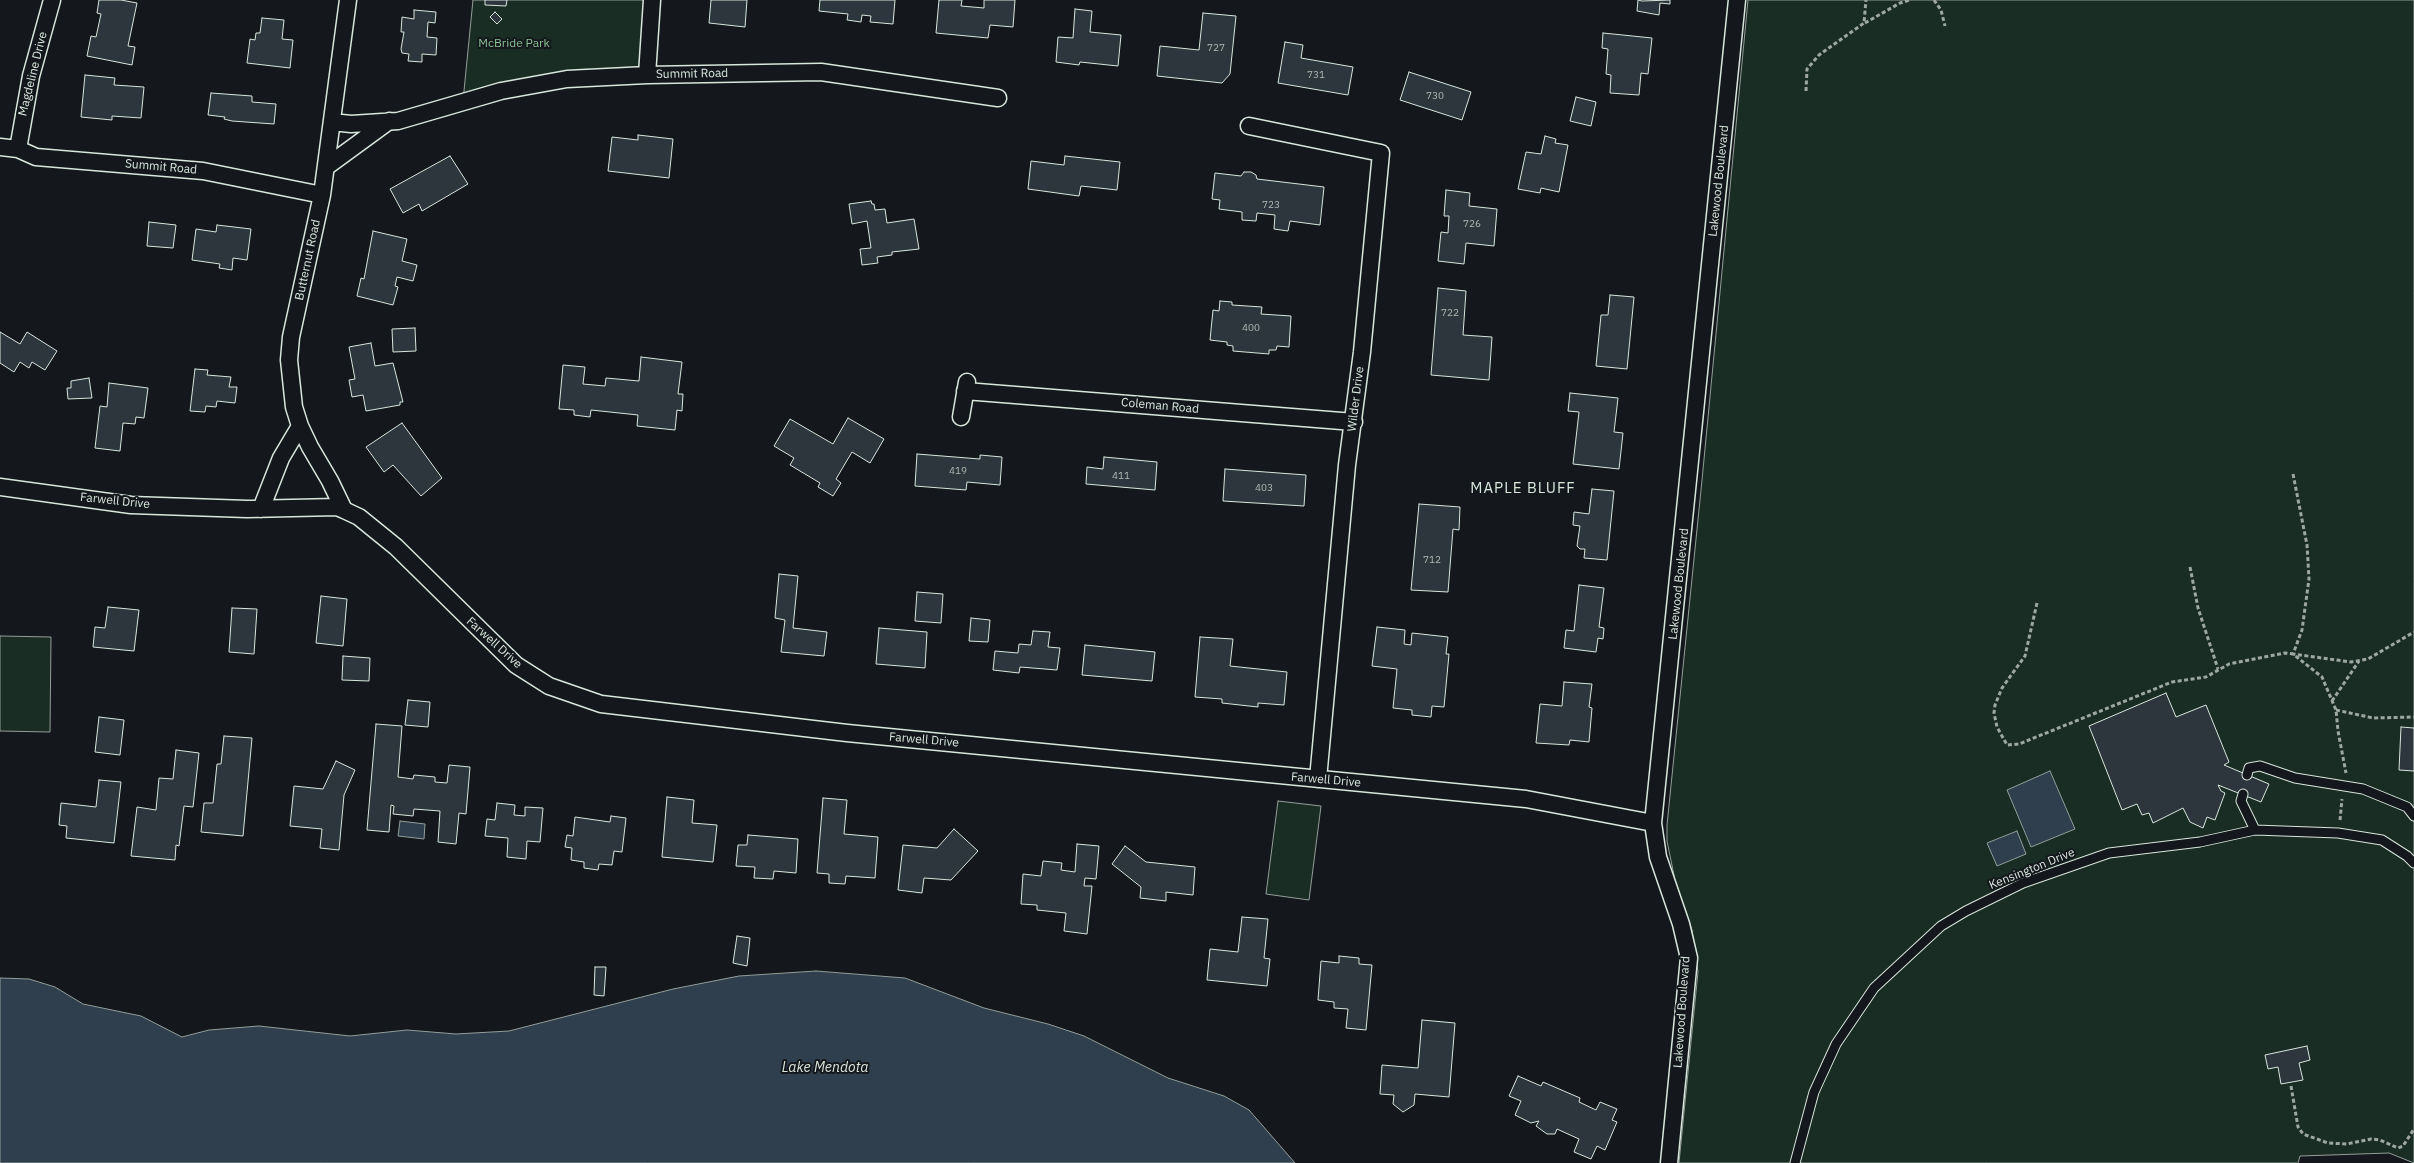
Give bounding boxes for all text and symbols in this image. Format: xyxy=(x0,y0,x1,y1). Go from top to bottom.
street label: Magdeline Drive xyxy=(16,30,50,118)
park label: McBride Park xyxy=(478,37,550,51)
house number: 727 xyxy=(1207,42,1225,54)
street label: Summit Road xyxy=(656,66,728,82)
house number: 731 xyxy=(1307,69,1325,81)
house number: 730 xyxy=(1426,90,1444,102)
street label: Lakewood Boulevard xyxy=(1706,125,1732,237)
street label: Summit Road xyxy=(124,157,198,177)
house number: 723 xyxy=(1262,199,1280,211)
street label: Butternut Road xyxy=(292,218,324,302)
house number: 726 xyxy=(1463,218,1481,230)
house number: 722 xyxy=(1441,307,1459,319)
house number: 400 xyxy=(1242,322,1260,334)
street label: Wilder Drive xyxy=(1345,366,1367,432)
street label: Coleman Road xyxy=(1120,395,1200,417)
house number: 419 xyxy=(949,465,967,477)
house number: 411 xyxy=(1112,470,1130,482)
district label: MAPLE BLUFF xyxy=(1469,480,1577,498)
house number: 403 xyxy=(1255,482,1273,494)
street label: Farwell Drive xyxy=(79,490,151,512)
street label: Lakewood Boulevard xyxy=(1666,528,1692,640)
house number: 712 xyxy=(1423,554,1441,566)
street label: Farwell Drive xyxy=(463,614,525,672)
street label: Farwell Drive xyxy=(889,730,959,750)
street label: Farwell Drive xyxy=(1291,770,1361,790)
street label: Kensington Drive xyxy=(1987,845,2077,893)
street label: Lakewood Boulevard xyxy=(1671,956,1693,1068)
water label: Lake Mendota xyxy=(782,1060,868,1076)

